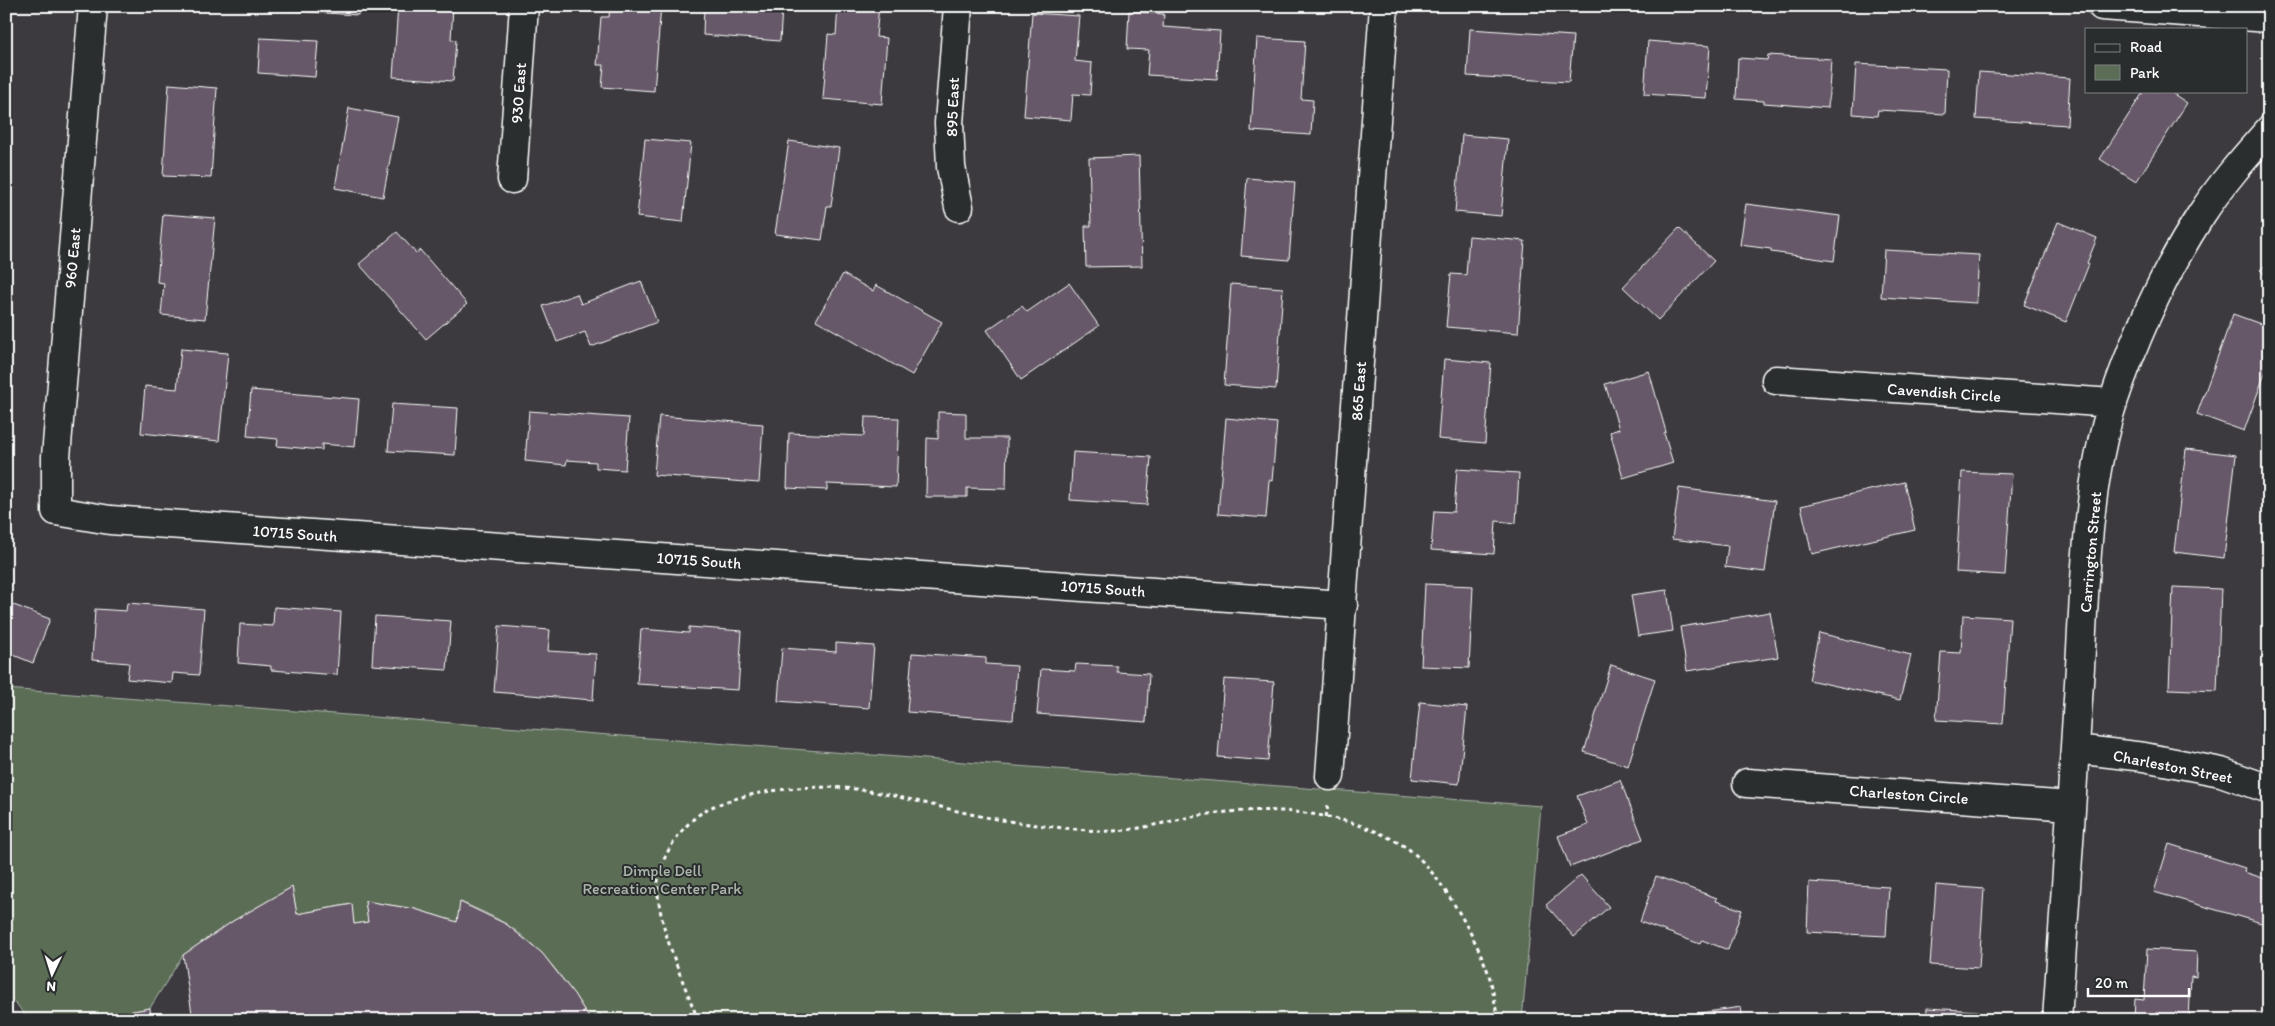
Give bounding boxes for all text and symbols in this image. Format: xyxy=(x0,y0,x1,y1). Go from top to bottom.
legend xyxy=(2085,28,2248,92)
text: Road xyxy=(2130,38,2163,56)
street label: 930 East xyxy=(507,62,530,124)
text: Park xyxy=(2130,64,2160,82)
street label: 895 East xyxy=(942,77,963,137)
street label: 960 East xyxy=(60,227,85,289)
street label: 865 East xyxy=(1347,361,1370,421)
street label: Cavendish Circle xyxy=(1886,379,2002,406)
street label: Carrington Street xyxy=(2076,491,2105,613)
street label: 10715 South xyxy=(252,521,338,546)
street label: 10715 South xyxy=(656,548,742,573)
street label: 10715 South xyxy=(1060,576,1146,601)
street label: Charleston Street xyxy=(2111,746,2234,787)
street label: Charleston Circle xyxy=(1849,781,1969,808)
park label: Dimple Dell Recreation Center Park xyxy=(583,861,742,898)
north arrow xyxy=(28,948,78,998)
scale bar xyxy=(2088,966,2189,998)
text: 20 m xyxy=(2095,974,2129,992)
text: N xyxy=(46,978,56,995)

